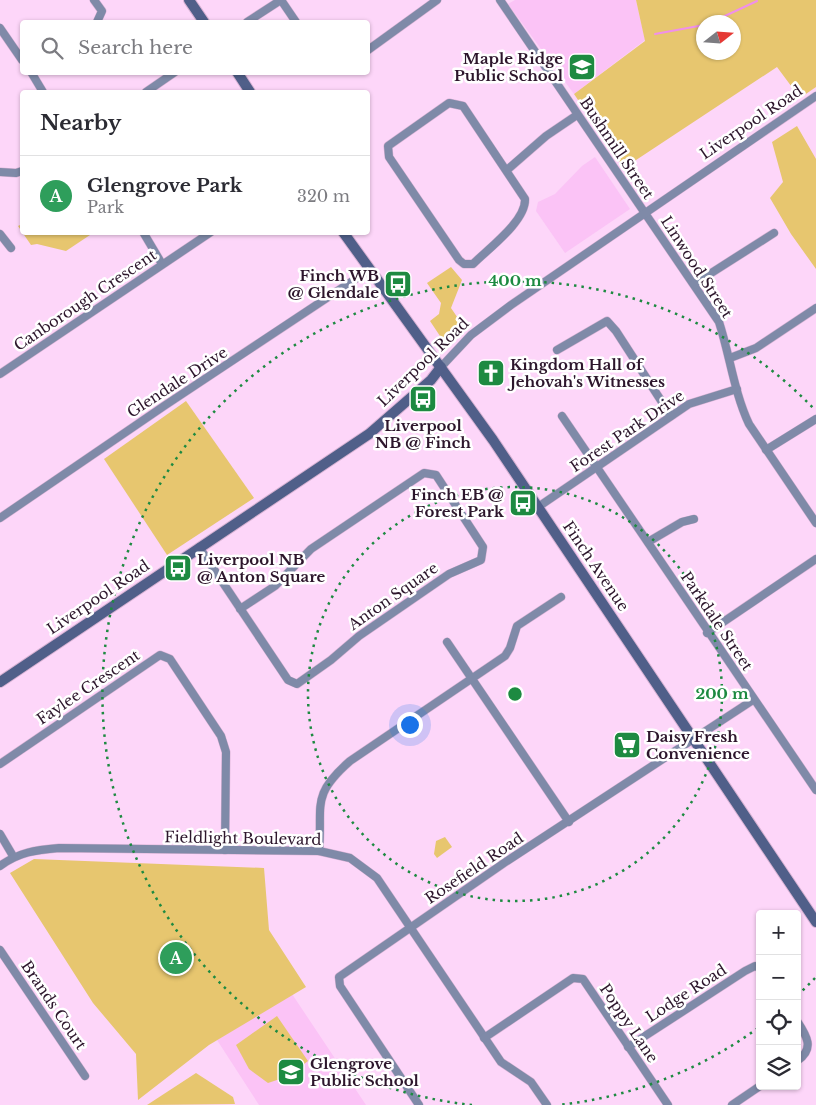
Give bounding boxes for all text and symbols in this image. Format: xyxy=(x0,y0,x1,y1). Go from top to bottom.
north arrow xyxy=(696,15,741,60)
search box xyxy=(20,20,370,75)
icon: search xyxy=(38,34,66,62)
text: Search here xyxy=(78,36,193,59)
place label: Maple Ridge Public School xyxy=(454,49,564,85)
school or university icon: Maple Ridge Public School xyxy=(567,52,597,82)
street label: Liverpool Road xyxy=(696,81,806,163)
street label: Bushmill Street xyxy=(576,93,658,203)
text: Nearby xyxy=(40,110,121,136)
text: Glengrove Park xyxy=(87,174,242,197)
text: A xyxy=(50,186,62,206)
text: 320 m xyxy=(297,186,350,206)
text: Park xyxy=(87,197,124,217)
street label: Linwood Street xyxy=(657,212,737,322)
street label: Canborough Crescent xyxy=(10,245,160,355)
place label: Finch WB @ Glendale xyxy=(288,266,379,302)
bus stop icon: Finch WB @ Glendale xyxy=(383,269,413,299)
text: 400 m xyxy=(488,271,542,290)
street label: Liverpool Road xyxy=(373,314,473,410)
street label: Glendale Drive xyxy=(123,342,231,422)
place label: Kingdom Hall of Jehovah's Witnesses xyxy=(507,355,665,391)
church icon: Kingdom Hall of Jehovah's Witnesses xyxy=(476,358,506,388)
bus stop icon: Liverpool NB @ Finch xyxy=(408,384,438,414)
street label: Forest Park Drive xyxy=(566,386,688,476)
place label: Liverpool NB @ Finch xyxy=(375,416,471,452)
place label: Finch EB @ Forest Park xyxy=(411,485,505,521)
bus stop icon: Finch EB @ Forest Park xyxy=(508,488,538,518)
street label: Finch Avenue xyxy=(559,517,633,615)
place label: Liverpool NB @ Anton Square xyxy=(197,550,326,586)
bus stop icon: Liverpool NB @ Anton Square xyxy=(163,553,193,583)
street label: Liverpool Road xyxy=(43,556,153,638)
street label: Anton Square xyxy=(344,558,442,635)
street label: Parkdale Street xyxy=(677,568,757,675)
street label: Faylee Crescent xyxy=(33,645,143,729)
text: 200 m xyxy=(696,684,749,703)
centre of rings xyxy=(506,685,524,703)
your location xyxy=(397,712,423,738)
place label: Daisy Fresh Convenience xyxy=(646,727,750,763)
supermarket icon: Daisy Fresh Convenience xyxy=(612,730,642,760)
street label: Fieldlight Boulevard xyxy=(164,827,322,849)
street label: Rosefield Road xyxy=(421,828,527,908)
map controls xyxy=(756,910,801,1090)
button: + xyxy=(756,910,801,955)
pin: A xyxy=(160,939,192,977)
button: − xyxy=(756,955,801,1000)
street label: Brands Court xyxy=(17,957,91,1053)
street label: Lodge Road xyxy=(642,960,730,1026)
street label: Poppy Lane xyxy=(596,980,662,1066)
button: locate xyxy=(756,1000,801,1045)
button: layers xyxy=(756,1045,801,1090)
place label: Glengrove Public School xyxy=(310,1054,420,1090)
school or university icon: Glengrove Public School xyxy=(276,1057,306,1087)

